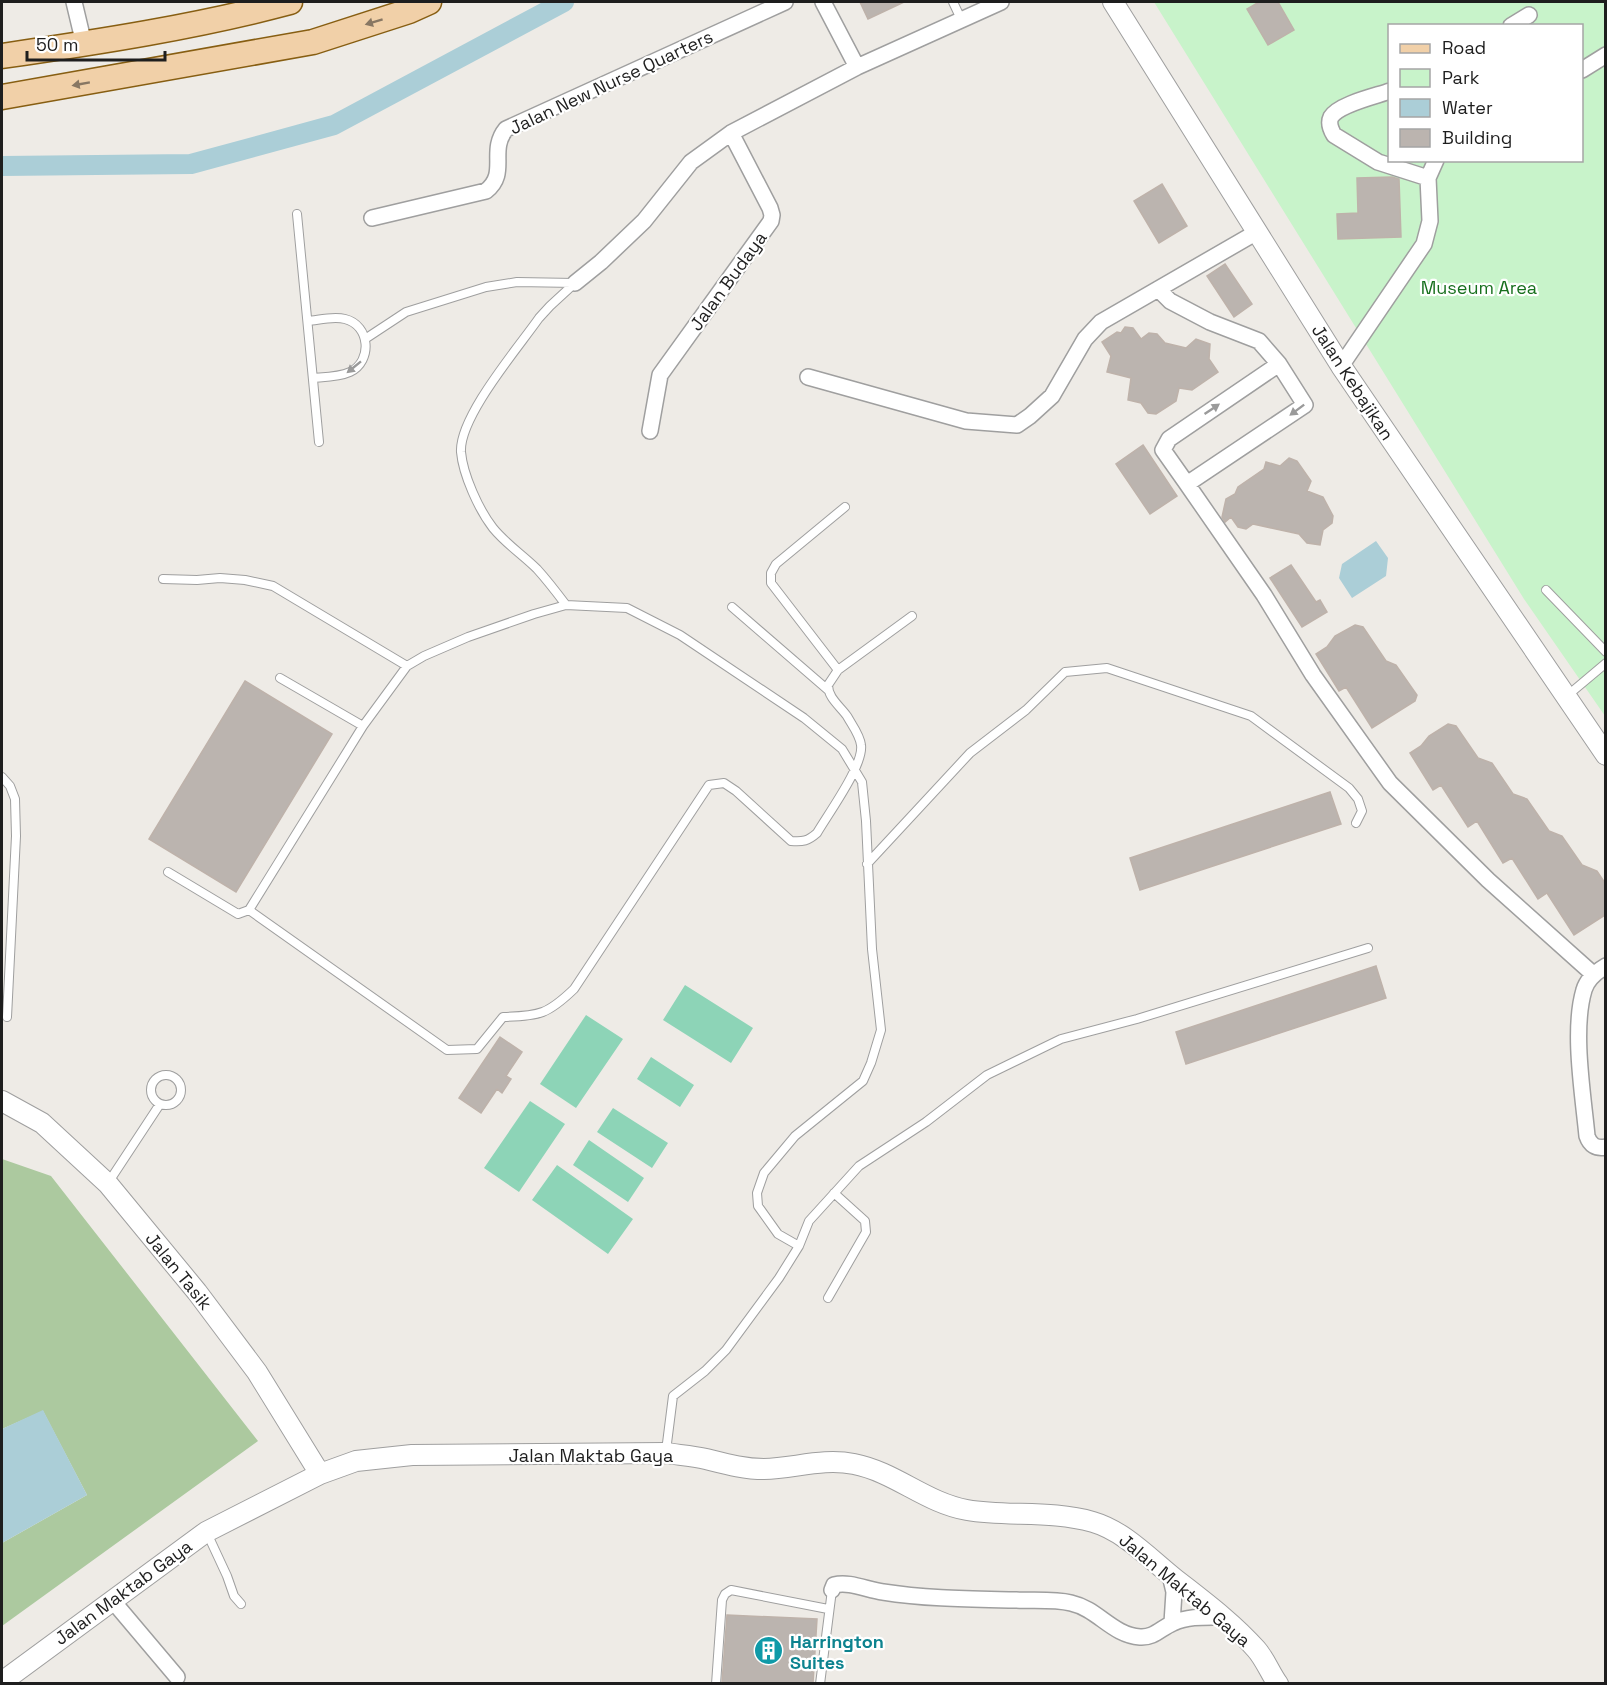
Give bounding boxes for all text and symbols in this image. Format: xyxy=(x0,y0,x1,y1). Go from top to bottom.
one-way arrow xyxy=(365,18,383,28)
scale bar xyxy=(27,24,165,62)
legend xyxy=(1388,24,1583,162)
street label: Jalan New Nurse Quarters xyxy=(506,25,716,139)
text: 50 m xyxy=(36,33,78,56)
text: Road xyxy=(1442,36,1486,59)
text: Park xyxy=(1442,66,1480,89)
one-way arrow xyxy=(71,80,90,89)
text: Water xyxy=(1442,96,1493,119)
text: Building xyxy=(1442,126,1512,149)
street label: Jalan Budaya xyxy=(684,227,772,335)
park label: Museum Area xyxy=(1421,276,1537,299)
street label: Jalan Kebajikan xyxy=(1307,320,1399,444)
one-way arrow xyxy=(346,361,362,374)
one-way arrow xyxy=(1204,403,1220,415)
one-way arrow xyxy=(1289,404,1305,416)
street label: Jalan Tasik xyxy=(141,1227,218,1315)
street label: Jalan Maktab Gaya xyxy=(509,1444,673,1467)
street label: Jalan Maktab Gaya xyxy=(1114,1528,1256,1652)
street label: Jalan Maktab Gaya xyxy=(50,1534,196,1650)
place label: Harrington Suites xyxy=(790,1630,884,1674)
building icon: Harrington Suites xyxy=(753,1635,785,1667)

